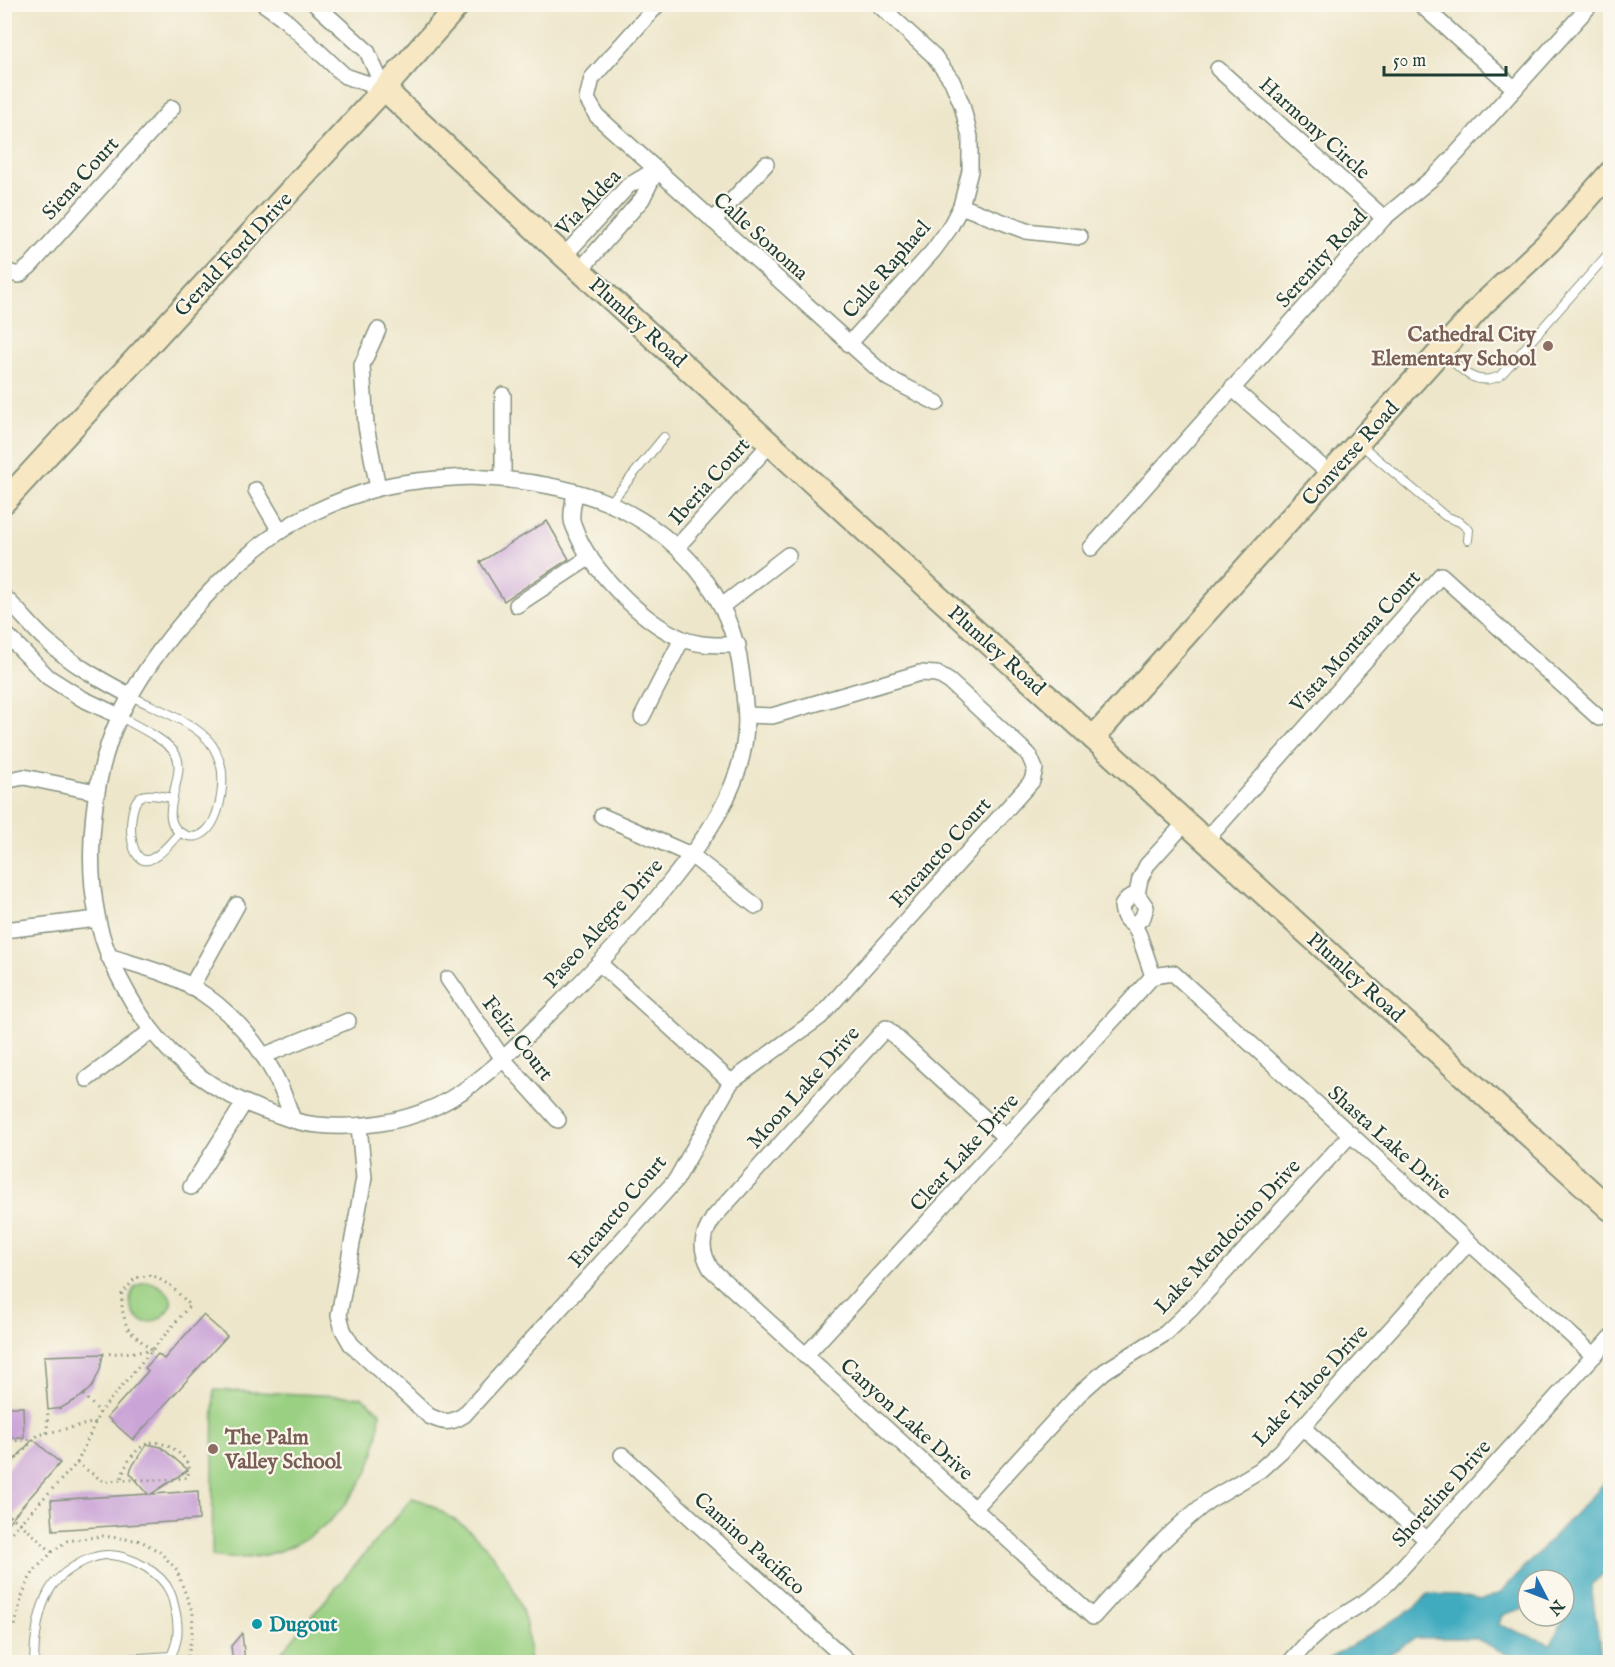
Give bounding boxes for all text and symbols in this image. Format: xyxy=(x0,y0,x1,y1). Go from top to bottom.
scale bar xyxy=(1384,39,1506,77)
text: 50 m xyxy=(1393,50,1426,73)
street label: Harmony Circle xyxy=(1253,72,1376,186)
street label: Siena Court xyxy=(37,132,126,226)
street label: Via Aldea xyxy=(550,163,628,243)
street label: Gerald Ford Drive xyxy=(169,187,299,323)
street label: Calle Sonoma xyxy=(707,187,814,288)
street label: Serenity Road xyxy=(1271,203,1374,314)
street label: Calle Raphael xyxy=(837,215,937,325)
street label: Plumley Road xyxy=(582,272,692,375)
place label: Cathedral City Elementary School xyxy=(1371,322,1537,373)
marker: Cathedral City Elementary School xyxy=(1541,339,1555,353)
street label: Converse Road xyxy=(1297,395,1406,512)
street label: Iberia Court xyxy=(664,432,757,532)
street label: Vista Montana Court xyxy=(1284,565,1427,720)
street label: Plumley Road xyxy=(941,600,1051,703)
street label: Encancto Court xyxy=(885,792,998,914)
street label: Paseo Alegre Drive xyxy=(539,853,670,995)
street label: Plumley Road xyxy=(1300,927,1410,1030)
street label: Feliz Court xyxy=(475,991,558,1087)
street label: Moon Lake Drive xyxy=(742,1021,867,1155)
street label: Shasta Lake Drive xyxy=(1321,1080,1457,1206)
street label: Clear Lake Drive xyxy=(905,1088,1026,1218)
street label: Encancto Court xyxy=(563,1150,673,1274)
street label: Lake Mendocino Drive xyxy=(1149,1153,1307,1320)
street label: Lake Tahoe Drive xyxy=(1247,1319,1375,1453)
street label: Canyon Lake Drive xyxy=(834,1353,979,1487)
place label: The Palm Valley School xyxy=(224,1425,343,1476)
street label: Shoreline Drive xyxy=(1387,1434,1498,1554)
marker: The Palm Valley School xyxy=(206,1442,220,1456)
street label: Camino Pacifico xyxy=(687,1487,811,1601)
north arrow xyxy=(1516,1568,1576,1628)
text: N xyxy=(1543,1594,1568,1619)
place label: Dugout xyxy=(269,1612,338,1639)
marker: Dugout xyxy=(250,1617,264,1631)

